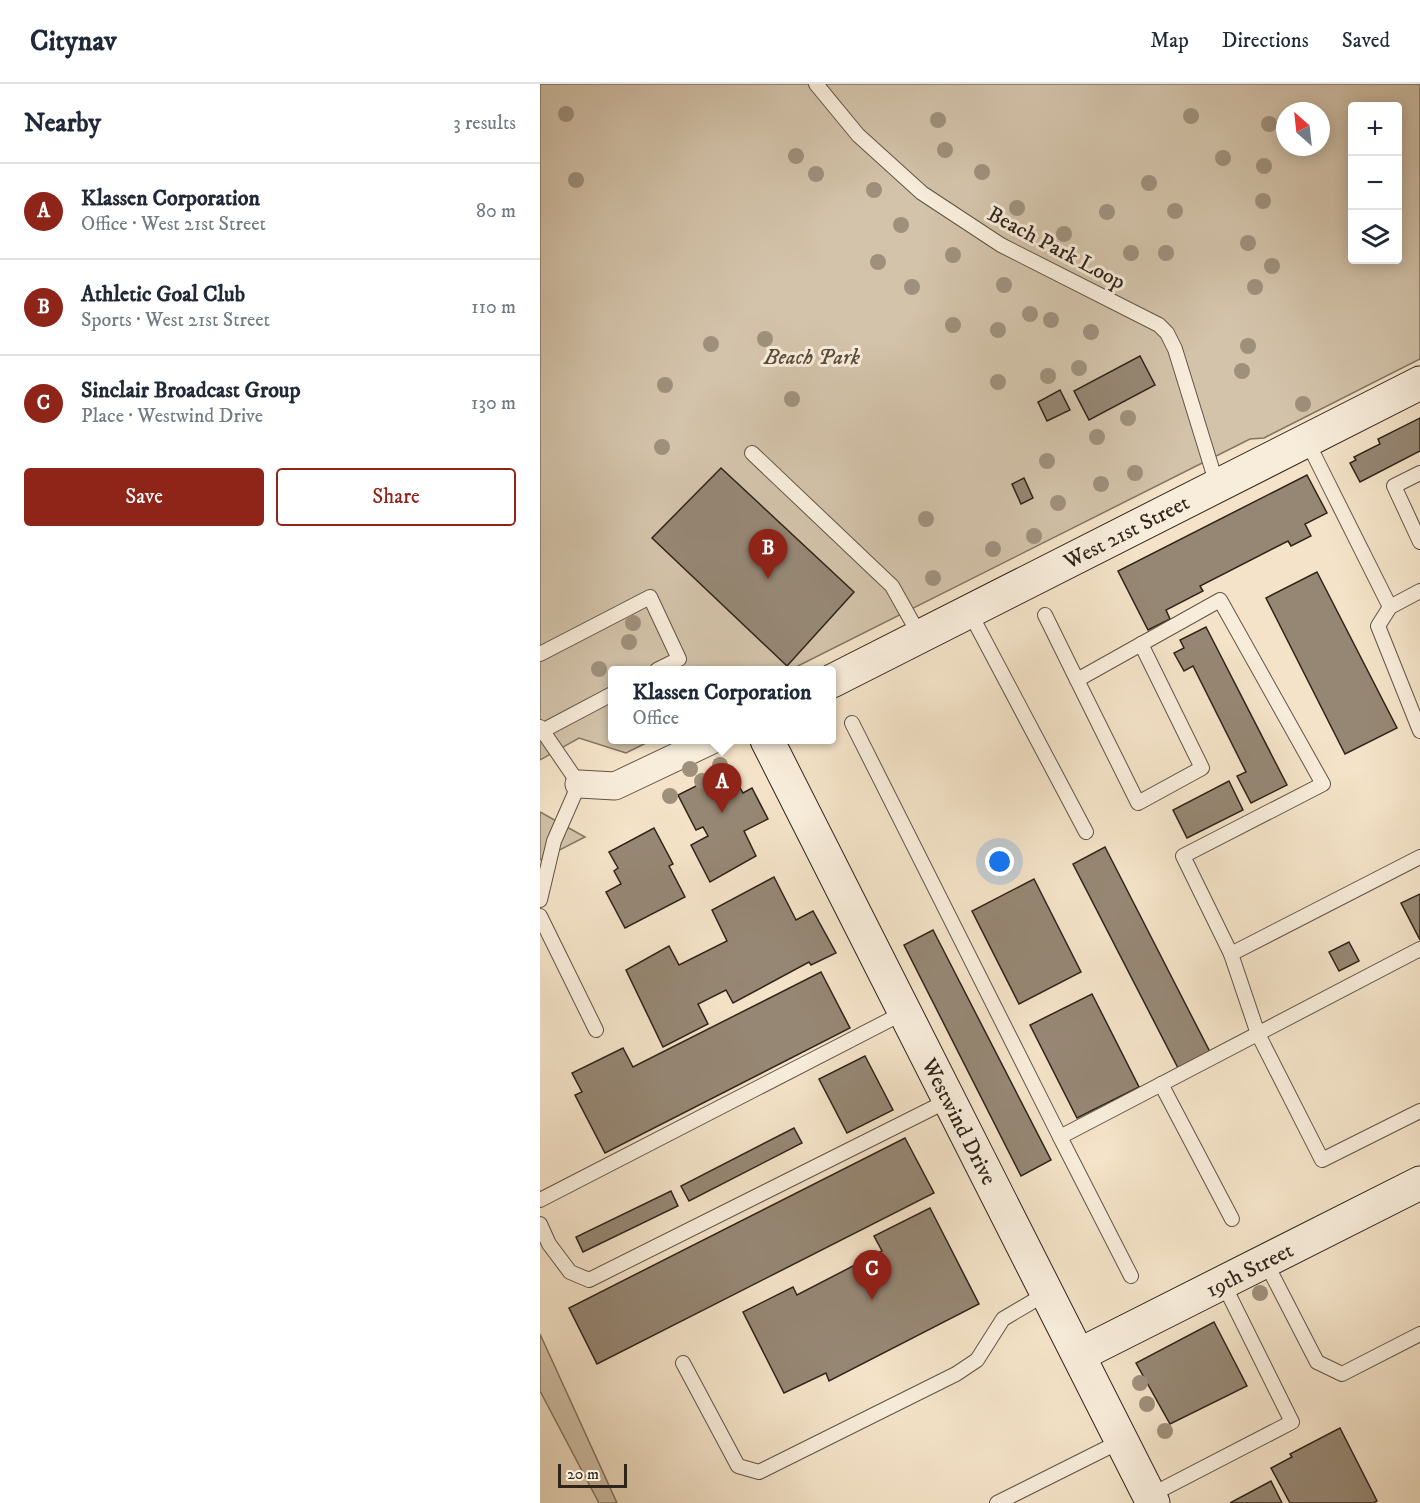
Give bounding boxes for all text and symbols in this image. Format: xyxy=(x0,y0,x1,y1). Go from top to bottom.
text: Citynav xyxy=(30,24,117,59)
text: Map xyxy=(1150,28,1189,54)
text: Directions xyxy=(1222,28,1309,54)
text: Saved xyxy=(1342,28,1390,54)
north arrow xyxy=(1276,102,1330,156)
map controls xyxy=(1348,102,1402,264)
button: + xyxy=(1348,102,1402,156)
text: Nearby xyxy=(24,107,101,140)
text: 3 results xyxy=(453,111,516,136)
button: − xyxy=(1348,156,1402,210)
text: Klassen Corporation xyxy=(81,185,260,212)
text: A xyxy=(37,199,50,224)
text: 80 m xyxy=(476,199,516,224)
street label: Beach Park Loop xyxy=(983,201,1130,296)
button: layers xyxy=(1348,210,1402,264)
text: Office · West 21st Street xyxy=(81,212,266,237)
text: Athletic Goal Club xyxy=(81,281,245,308)
text: B xyxy=(37,295,50,320)
text: 110 m xyxy=(471,295,516,320)
text: Sports · West 21st Street xyxy=(81,308,270,333)
park label: Beach Park xyxy=(763,344,861,371)
text: Sinclair Broadcast Group xyxy=(81,377,301,404)
text: C xyxy=(37,391,50,416)
text: 130 m xyxy=(471,391,516,416)
text: Place · Westwind Drive xyxy=(81,404,263,429)
button: Save xyxy=(24,468,264,526)
button: Share xyxy=(276,468,516,526)
street label: West 21st Street xyxy=(1058,489,1194,576)
pin: B xyxy=(748,530,788,579)
popup xyxy=(608,666,836,744)
text: Klassen Corporation xyxy=(633,679,811,706)
text: Office xyxy=(633,706,679,731)
pin: A xyxy=(702,764,741,813)
your location xyxy=(985,847,1014,876)
street label: Westwind Drive xyxy=(915,1053,1002,1189)
street label: 19th Street xyxy=(1202,1237,1298,1304)
pin: C xyxy=(852,1250,892,1300)
scale bar xyxy=(558,1461,627,1488)
text: 20 m xyxy=(567,1464,599,1484)

